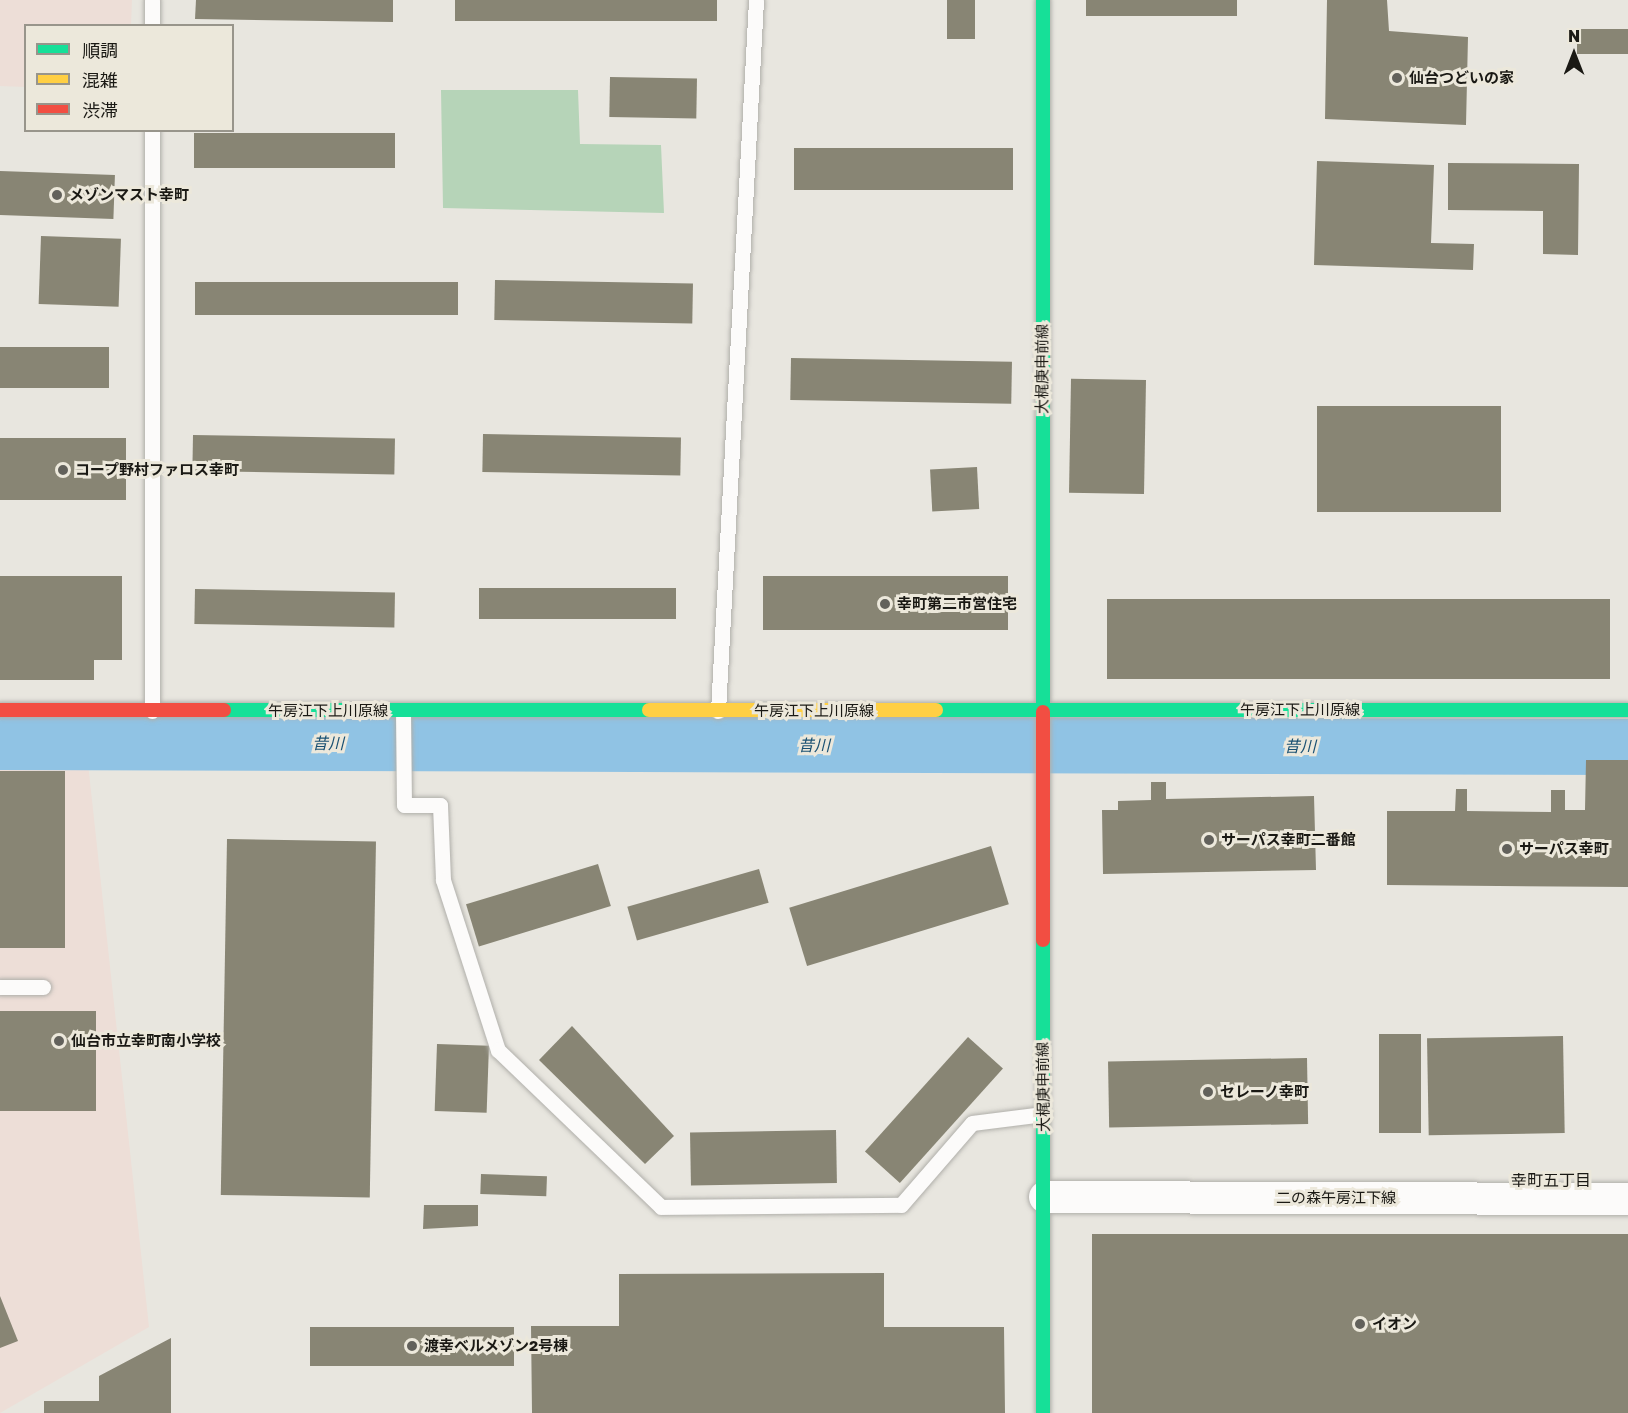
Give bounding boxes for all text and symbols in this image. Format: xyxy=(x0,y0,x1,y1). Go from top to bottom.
legend xyxy=(24,24,234,132)
north arrow xyxy=(1544,24,1604,84)
text: N xyxy=(1568,26,1580,46)
text: 順調 xyxy=(82,39,118,61)
text: 混雑 xyxy=(82,69,118,91)
place label: 仙台つどいの家 xyxy=(1409,69,1514,87)
marker: 仙台つどいの家 xyxy=(1390,71,1404,85)
text: 渋滞 xyxy=(82,99,118,121)
place label: メゾンマスト幸町 xyxy=(69,186,189,204)
marker: メゾンマスト幸町 xyxy=(50,188,64,202)
street label: 大梶庚申前線 xyxy=(1033,324,1051,414)
place label: コープ野村ファロス幸町 xyxy=(75,461,240,479)
marker: コープ野村ファロス幸町 xyxy=(56,463,70,477)
place label: 幸町第二市営住宅 xyxy=(897,595,1017,613)
marker: 幸町第二市営住宅 xyxy=(878,597,892,611)
street label: 午房江下上川原線 xyxy=(1240,701,1360,719)
street label: 午房江下上川原線 xyxy=(268,702,388,720)
street label: 午房江下上川原線 xyxy=(754,702,874,720)
water label: 昔川 xyxy=(312,733,344,753)
water label: 昔川 xyxy=(798,735,830,755)
water label: 昔川 xyxy=(1284,736,1316,756)
place label: サーパス幸町二番館 xyxy=(1221,831,1356,849)
marker: サーパス幸町二番館 xyxy=(1202,833,1216,847)
place label: サーパス幸町 xyxy=(1519,840,1609,858)
marker: サーパス幸町 xyxy=(1500,842,1514,856)
place label: 仙台市立幸町南小学校 xyxy=(71,1032,221,1050)
marker: 仙台市立幸町南小学校 xyxy=(52,1034,66,1048)
street label: 大梶庚申前線 xyxy=(1033,1042,1053,1132)
place label: セレーノ幸町 xyxy=(1220,1083,1310,1101)
marker: セレーノ幸町 xyxy=(1201,1085,1215,1099)
district label: 幸町五丁目 xyxy=(1511,1170,1591,1190)
street label: 二の森午房江下線 xyxy=(1276,1189,1396,1207)
place label: イオン xyxy=(1372,1315,1417,1333)
marker: イオン xyxy=(1353,1317,1367,1331)
place label: 渡幸ベルメゾン2号棟 xyxy=(424,1337,568,1355)
marker: 渡幸ベルメゾン2号棟 xyxy=(405,1339,419,1353)

